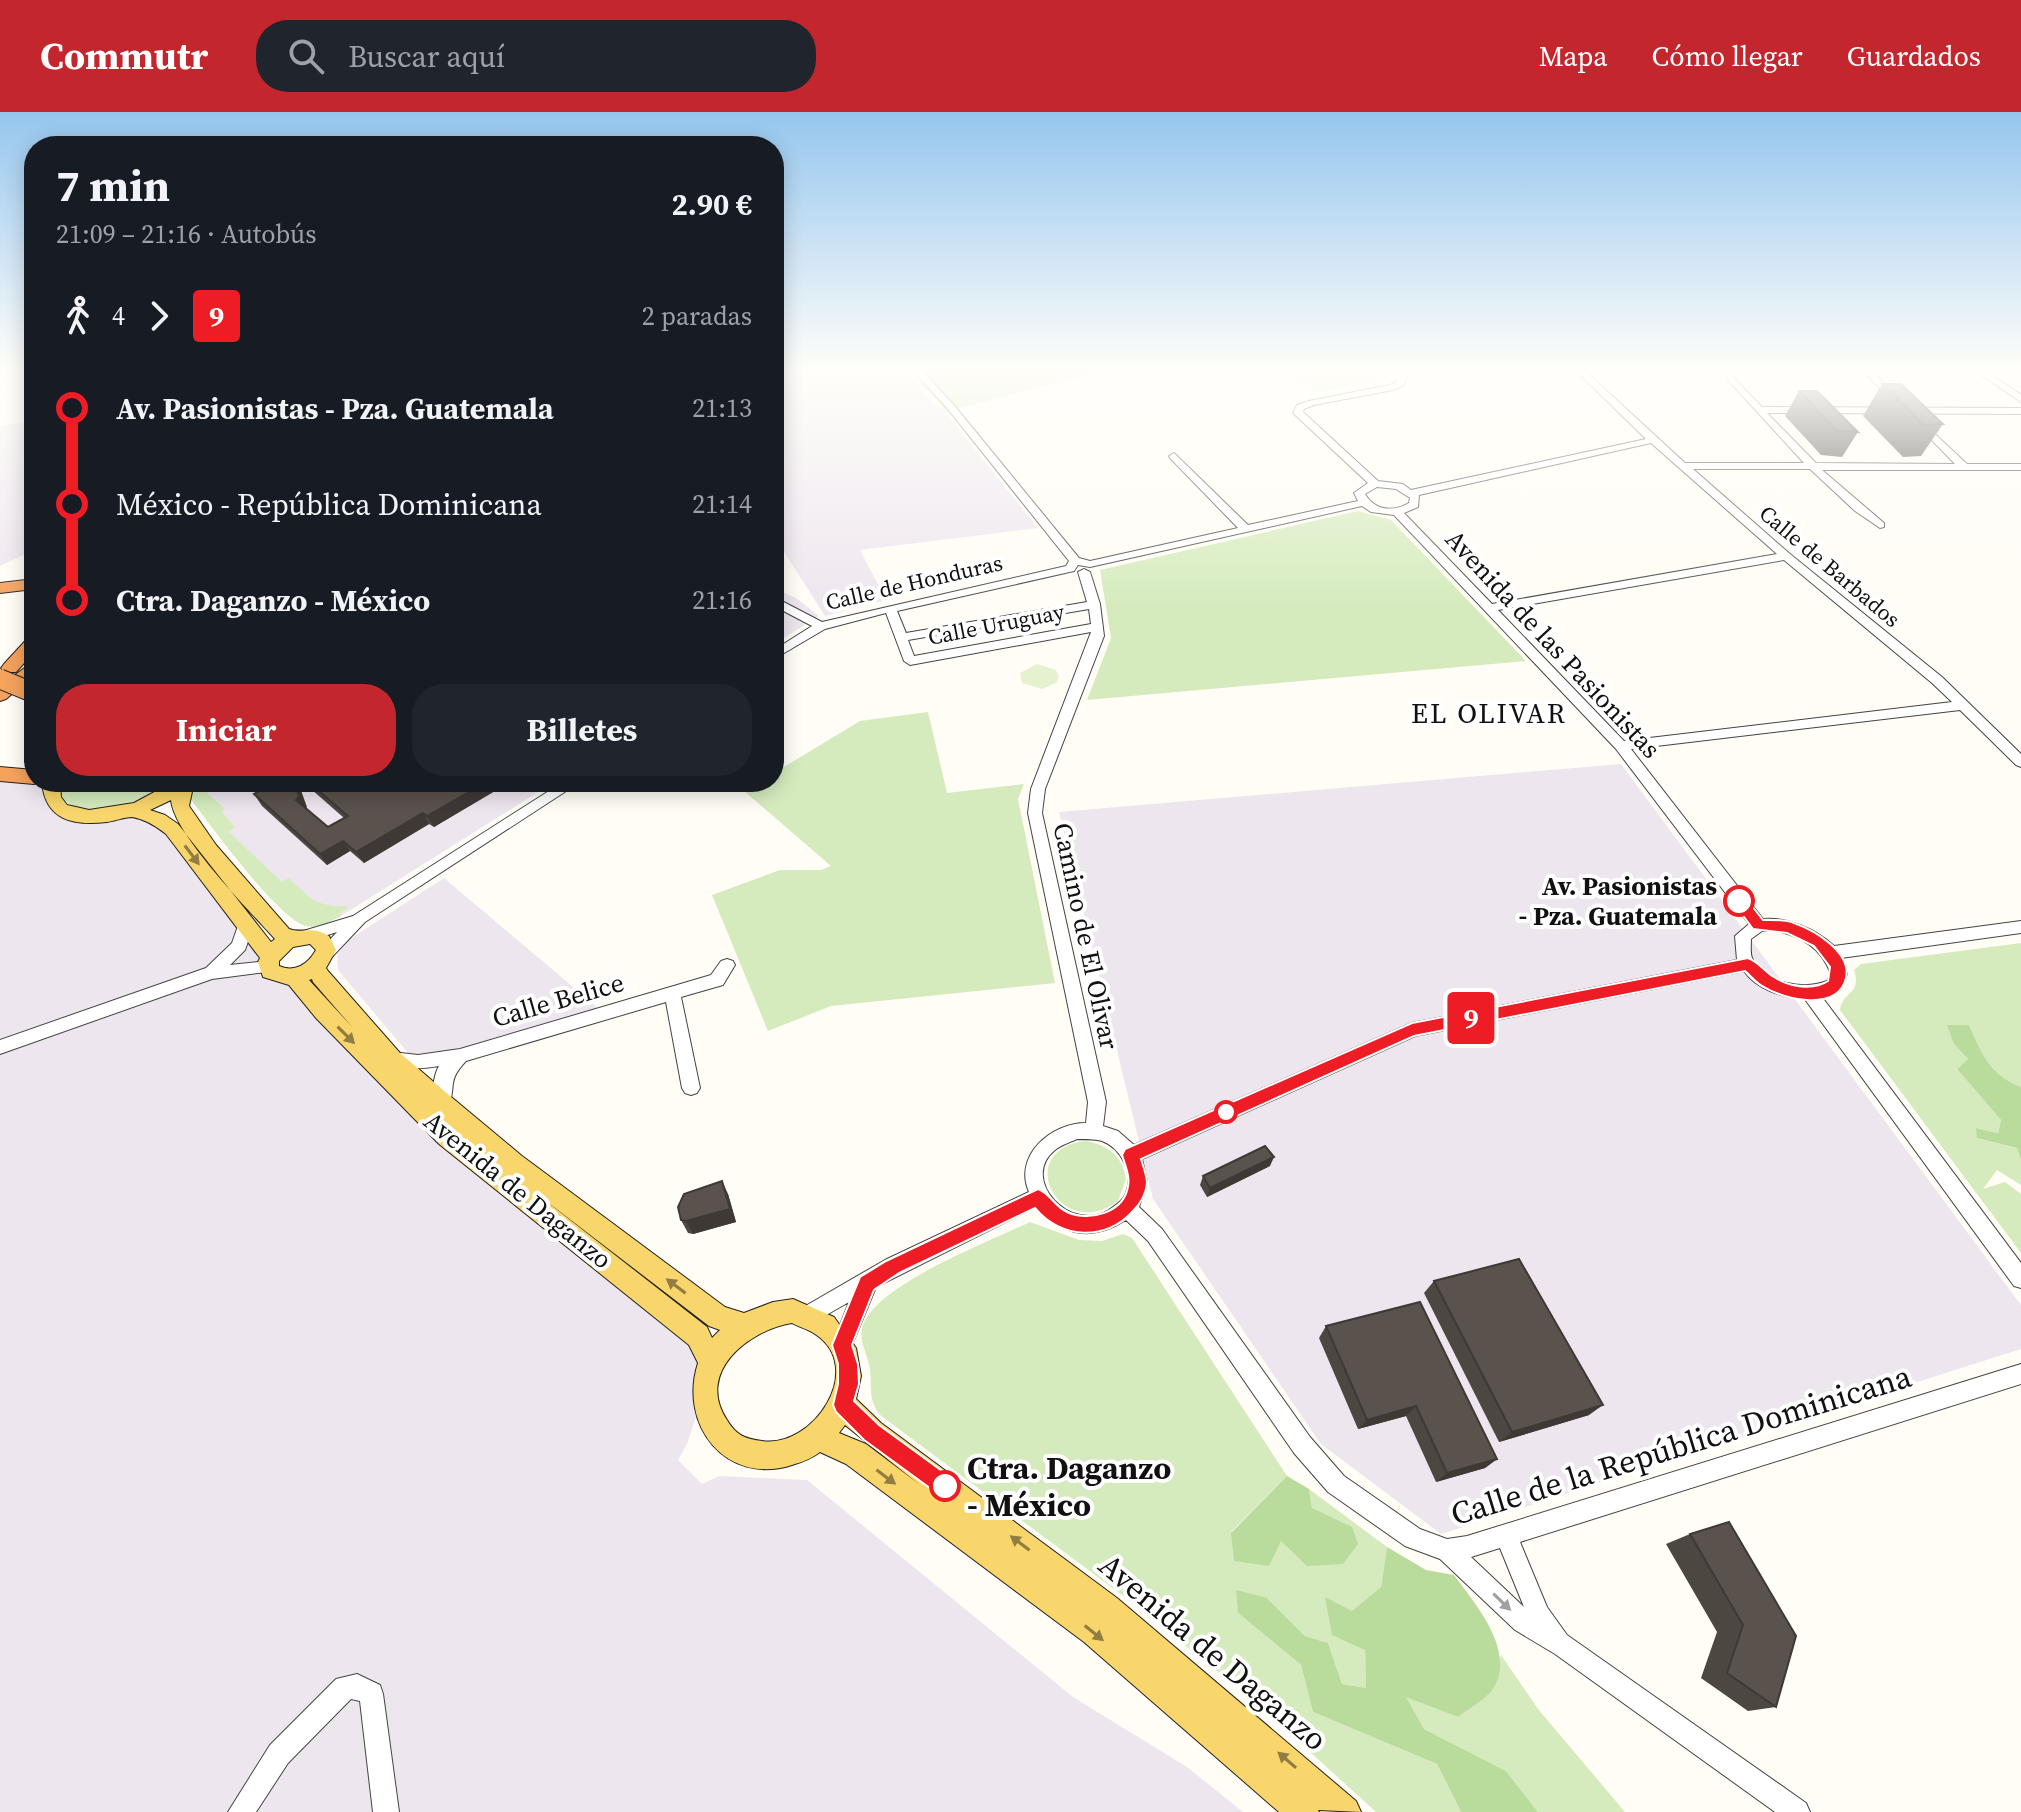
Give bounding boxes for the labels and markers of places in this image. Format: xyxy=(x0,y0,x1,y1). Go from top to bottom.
place label: Av. Pasionistas - Pza. Guatemala xyxy=(1519,868,1717,934)
marker: Av. Pasionistas - Pza. Guatemala xyxy=(1724,886,1754,916)
unlabelled marker xyxy=(1215,1101,1237,1123)
place label: Ctra. Daganzo - México xyxy=(967,1446,1171,1527)
marker: Ctra. Daganzo - México xyxy=(930,1471,960,1501)

